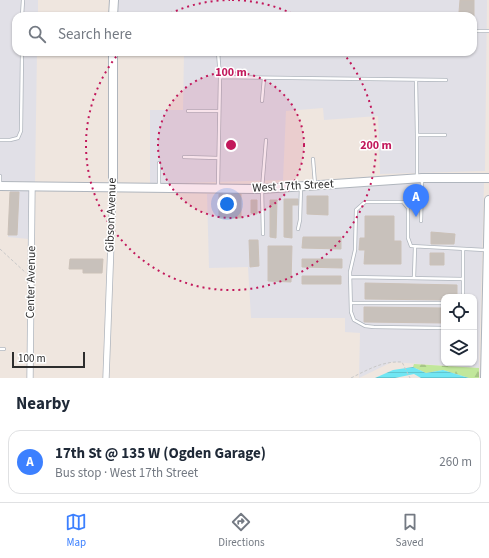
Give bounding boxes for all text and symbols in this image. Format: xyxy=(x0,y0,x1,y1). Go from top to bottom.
search box xyxy=(12,12,477,56)
icon: search xyxy=(26,23,48,45)
text: Search here xyxy=(58,24,132,45)
text: 100 m xyxy=(215,64,247,81)
text: 200 m xyxy=(360,137,392,154)
centre of rings xyxy=(224,138,238,152)
street label: West 17th Street xyxy=(252,175,334,197)
street label: Gibson Avenue xyxy=(101,177,121,253)
pin: A xyxy=(403,184,429,217)
your location xyxy=(217,194,237,214)
street label: Center Avenue xyxy=(22,245,40,319)
map controls xyxy=(441,294,477,366)
button: locate xyxy=(441,294,477,330)
button: layers xyxy=(441,330,477,366)
scale bar xyxy=(12,350,85,369)
text: 100 m xyxy=(18,351,46,366)
text: Nearby xyxy=(16,392,70,416)
text: 17th St @ 135 W (Ogden Garage) xyxy=(55,443,266,464)
text: A xyxy=(26,453,34,471)
text: 260 m xyxy=(439,453,472,471)
text: Bus stop · West 17th Street xyxy=(55,464,198,482)
tab: Map xyxy=(65,511,87,550)
tab: Directions xyxy=(218,511,265,550)
tab: Saved xyxy=(396,511,424,550)

